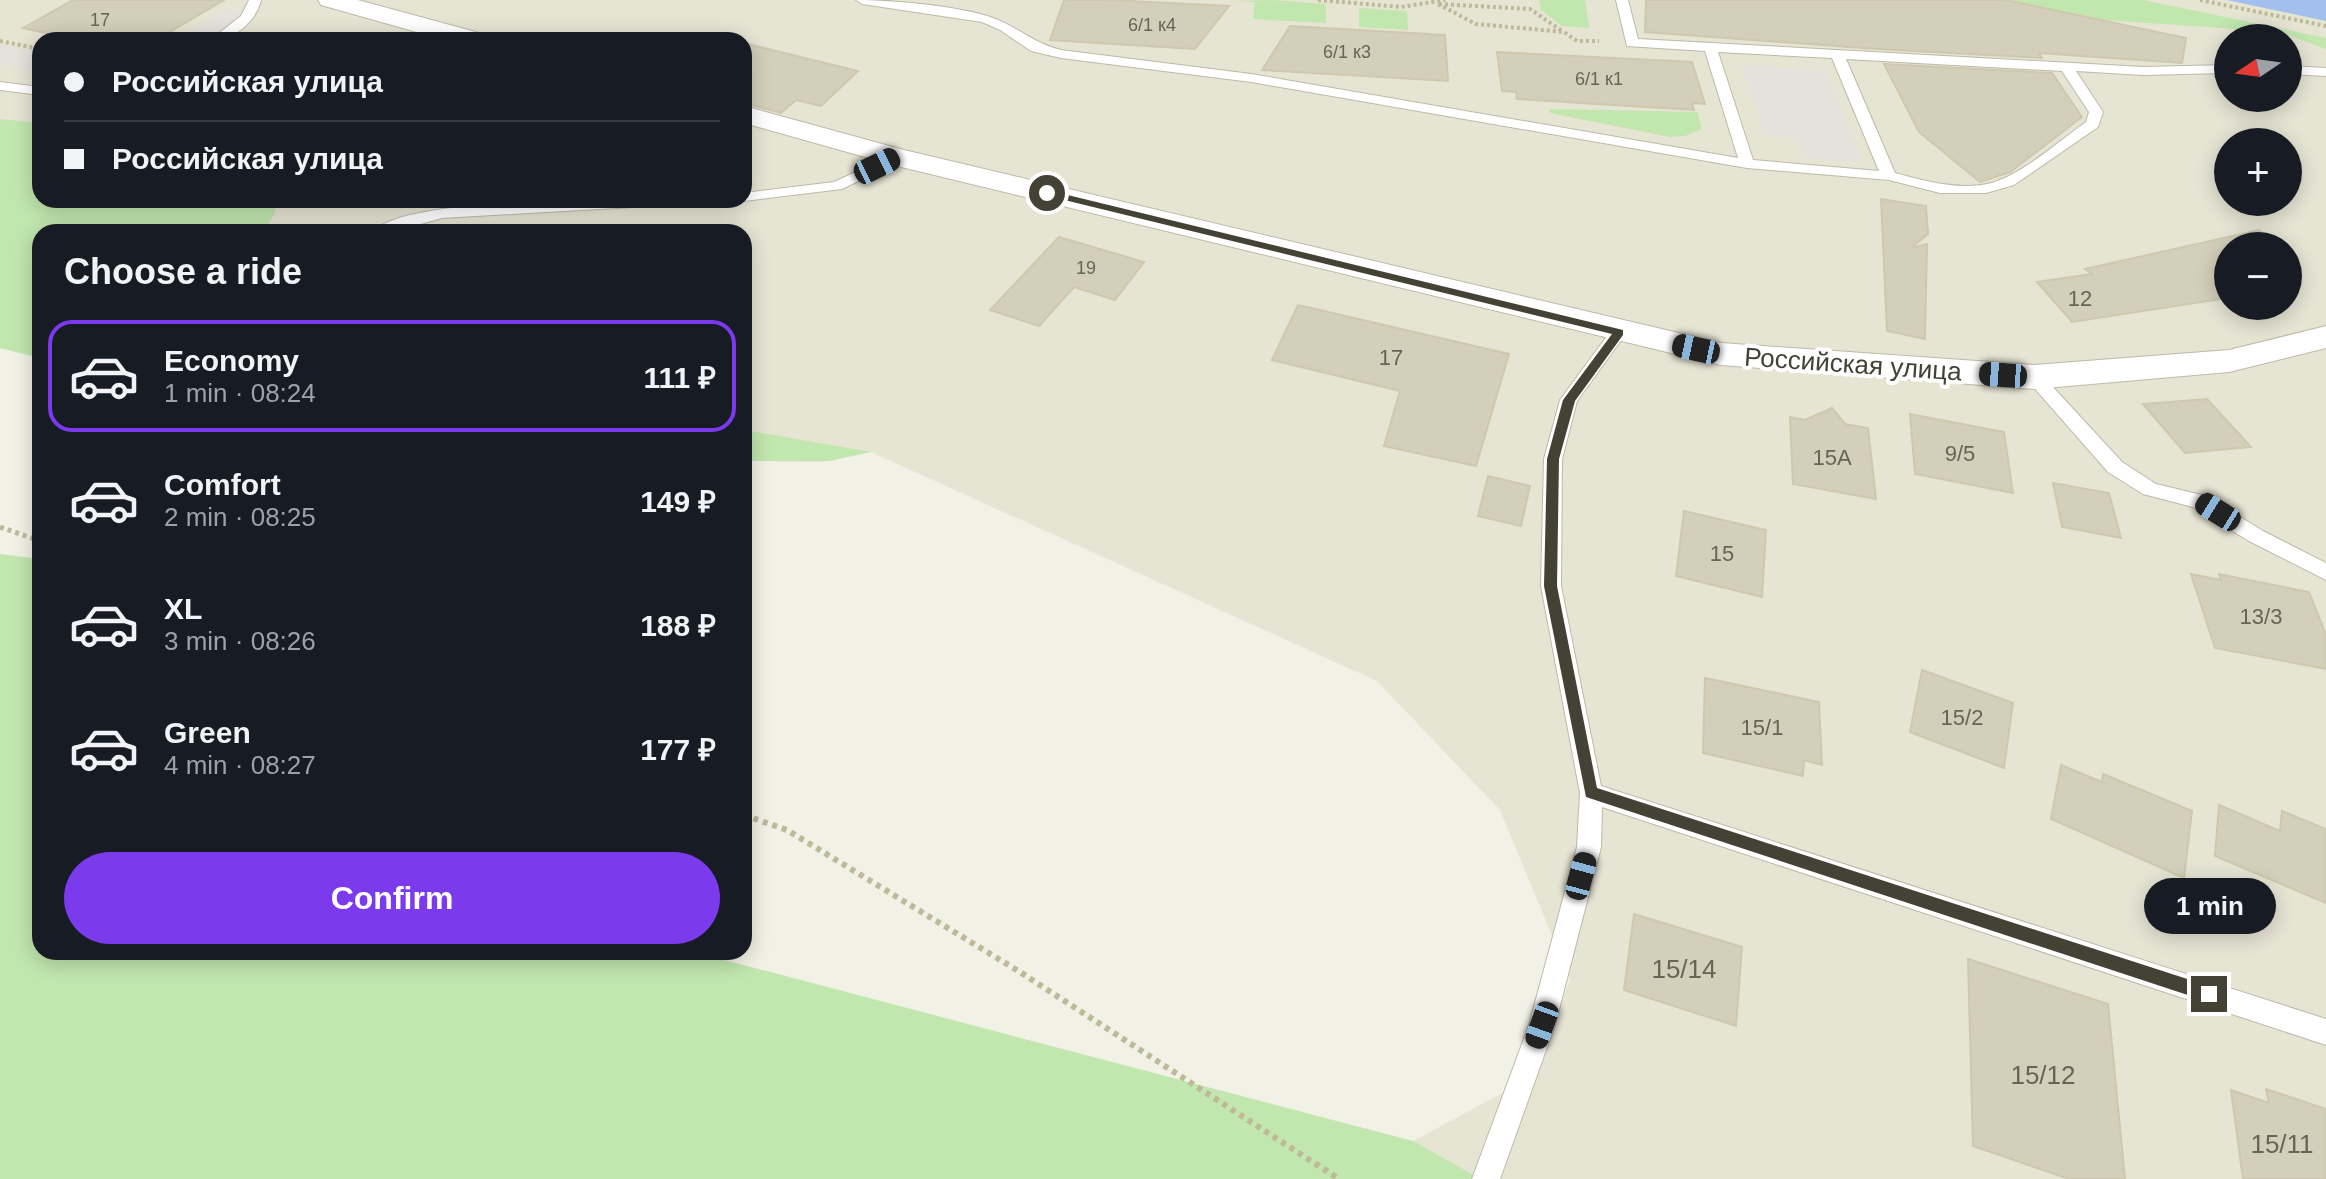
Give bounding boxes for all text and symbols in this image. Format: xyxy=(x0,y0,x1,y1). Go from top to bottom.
house number: 17 xyxy=(90,10,110,30)
house number: 6/1 к4 xyxy=(1128,15,1176,35)
north arrow xyxy=(2214,24,2302,112)
map controls xyxy=(2214,24,2302,320)
house number: 6/1 к3 xyxy=(1323,42,1371,62)
text: Российская улица xyxy=(112,65,383,98)
house number: 6/1 к1 xyxy=(1575,69,1623,89)
button: + xyxy=(2214,128,2302,216)
text: Российская улица xyxy=(112,142,383,175)
car xyxy=(850,145,904,187)
route start xyxy=(1029,175,1065,211)
button: − xyxy=(2214,232,2302,320)
text: Choose a ride xyxy=(64,251,302,292)
house number: 19 xyxy=(1076,258,1096,278)
house number: 12 xyxy=(2068,286,2092,311)
car xyxy=(1670,332,1722,366)
icon: car xyxy=(68,340,140,412)
street label: Российская улица xyxy=(1743,341,1963,387)
text: Economy xyxy=(164,344,299,377)
house number: 17 xyxy=(1379,345,1403,370)
text: 111 ₽ xyxy=(643,361,716,394)
car xyxy=(1978,361,2028,389)
text: 1 min · 08:24 xyxy=(164,378,316,408)
house number: 9/5 xyxy=(1945,441,1975,466)
house number: 15А xyxy=(1812,445,1852,470)
icon: car xyxy=(68,464,140,536)
text: Comfort xyxy=(164,468,281,501)
text: 149 ₽ xyxy=(640,485,716,518)
car xyxy=(2191,489,2245,535)
text: 2 min · 08:25 xyxy=(164,502,316,532)
house number: 15 xyxy=(1710,541,1734,566)
icon: car xyxy=(68,588,140,660)
text: XL xyxy=(164,592,202,625)
house number: 13/3 xyxy=(2240,604,2282,629)
text: 188 ₽ xyxy=(640,609,716,642)
text: 3 min · 08:26 xyxy=(164,626,316,656)
house number: 15/2 xyxy=(1941,705,1983,730)
icon: car xyxy=(68,712,140,784)
house number: 15/1 xyxy=(1741,715,1783,740)
text: Green xyxy=(164,716,251,749)
text: 177 ₽ xyxy=(640,733,716,766)
text: 4 min · 08:27 xyxy=(164,750,316,780)
car xyxy=(1563,850,1599,902)
button: Confirm xyxy=(64,852,720,944)
callout: 1 min xyxy=(2143,878,2275,934)
text: 1 min xyxy=(2176,891,2244,921)
house number: 15/14 xyxy=(1651,954,1717,984)
route end xyxy=(2191,976,2227,1012)
car xyxy=(1523,998,1561,1052)
house number: 15/12 xyxy=(2010,1060,2076,1090)
house number: 15/11 xyxy=(2250,1129,2314,1159)

